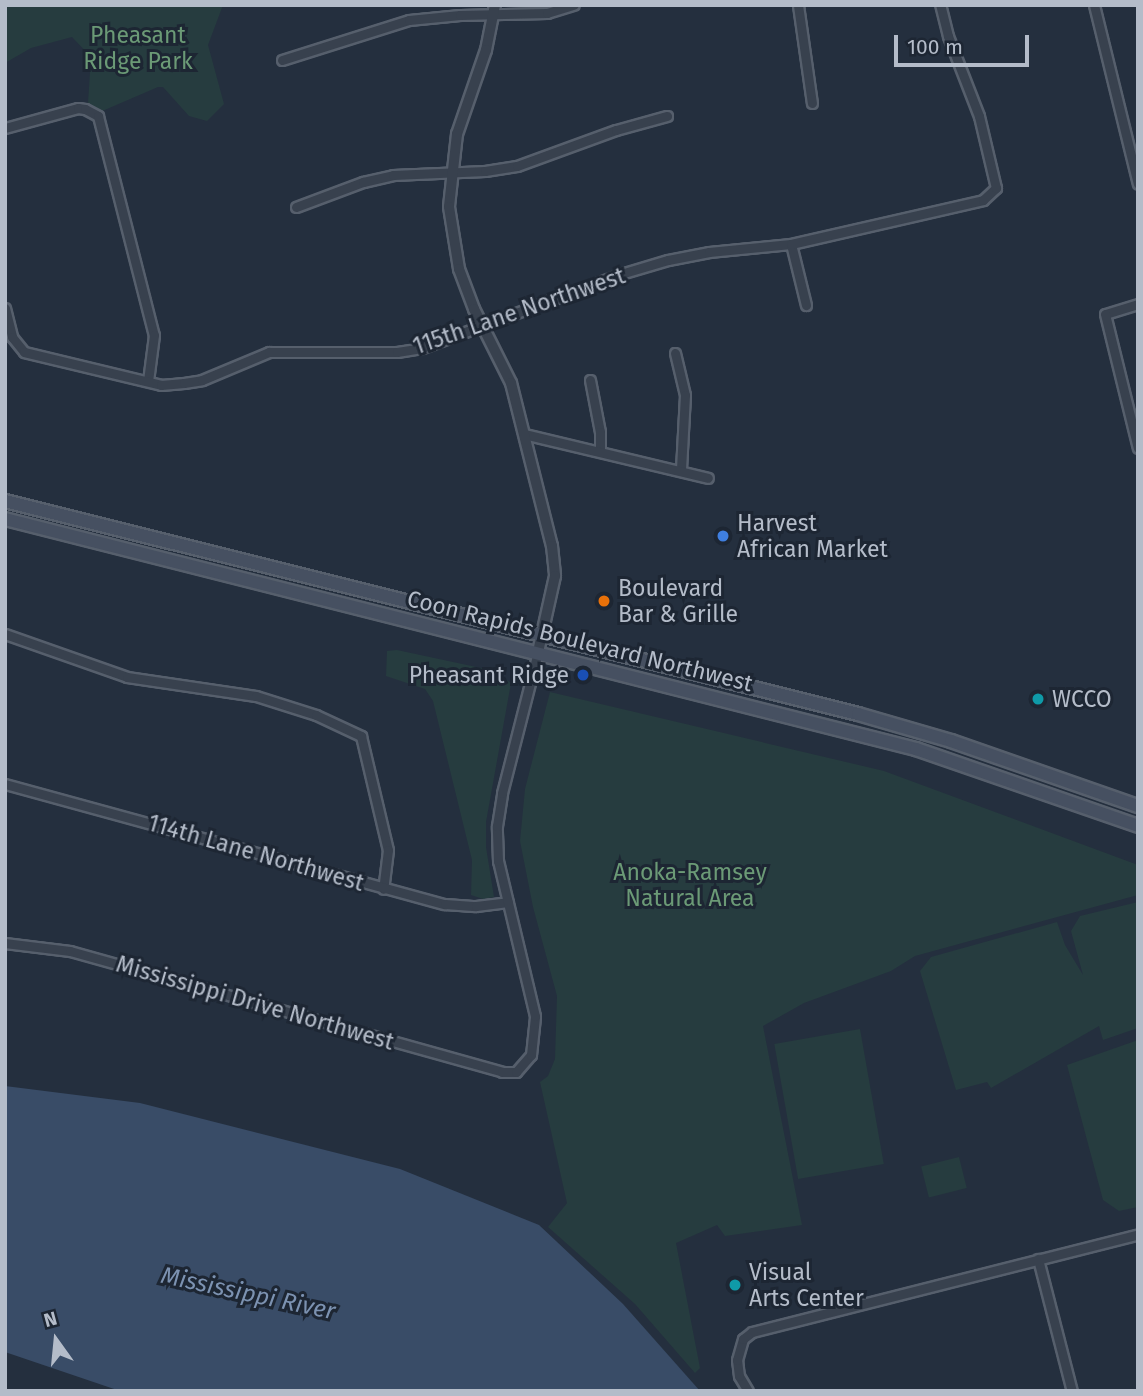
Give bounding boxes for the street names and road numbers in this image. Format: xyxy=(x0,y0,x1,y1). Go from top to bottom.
street label: 115th Lane Northwest xyxy=(409,262,629,360)
street label: Coon Rapids Boulevard Northwest xyxy=(404,585,756,697)
street label: 114th Lane Northwest xyxy=(145,809,367,897)
street label: Mississippi Drive Northwest xyxy=(113,950,397,1056)

